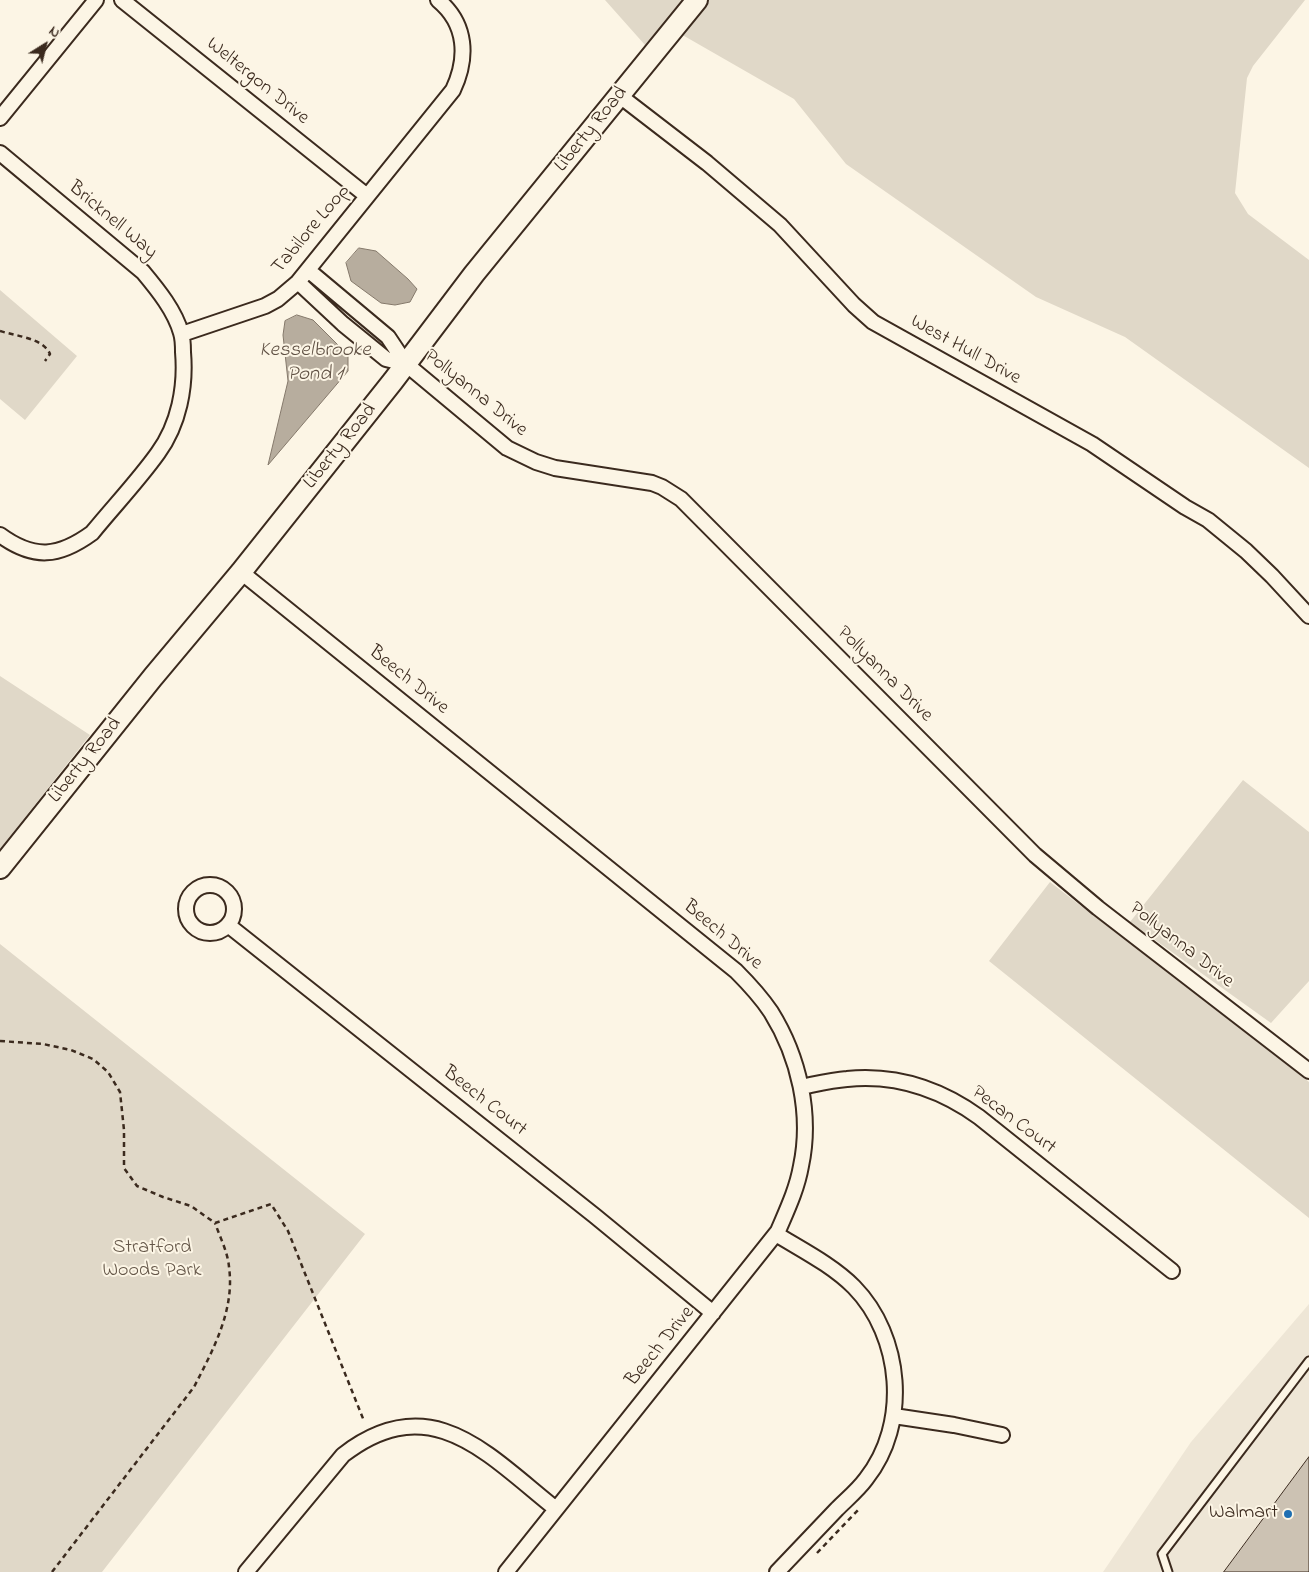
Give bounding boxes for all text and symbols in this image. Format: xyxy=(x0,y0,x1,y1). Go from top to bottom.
north arrow xyxy=(20,20,70,70)
text: N xyxy=(44,21,64,44)
street label: Weltergon Drive xyxy=(201,33,313,131)
street label: Liberty Road xyxy=(550,82,634,178)
street label: Bricknell Way xyxy=(63,177,161,265)
street label: Tabilore Loop xyxy=(268,180,356,280)
street label: West Hull Drive xyxy=(905,311,1025,391)
water label: Kesselbrooke Pond 1 xyxy=(259,339,371,389)
street label: Pollyanna Drive xyxy=(418,345,532,443)
street label: Liberty Road xyxy=(299,399,383,495)
street label: Pollyanna Drive xyxy=(831,622,937,728)
street label: Beech Drive xyxy=(363,641,453,721)
street label: Liberty Road xyxy=(44,713,128,809)
street label: Beech Drive xyxy=(677,896,767,976)
street label: Pollyanna Drive xyxy=(1124,898,1238,994)
street label: Beech Court xyxy=(437,1062,531,1142)
street label: Pecan Court xyxy=(966,1081,1060,1161)
park label: Stratford Woods Park xyxy=(103,1237,201,1284)
street label: Beech Drive xyxy=(621,1302,701,1392)
place label: Walmart xyxy=(1209,1502,1278,1526)
marker: Walmart xyxy=(1282,1508,1294,1520)

